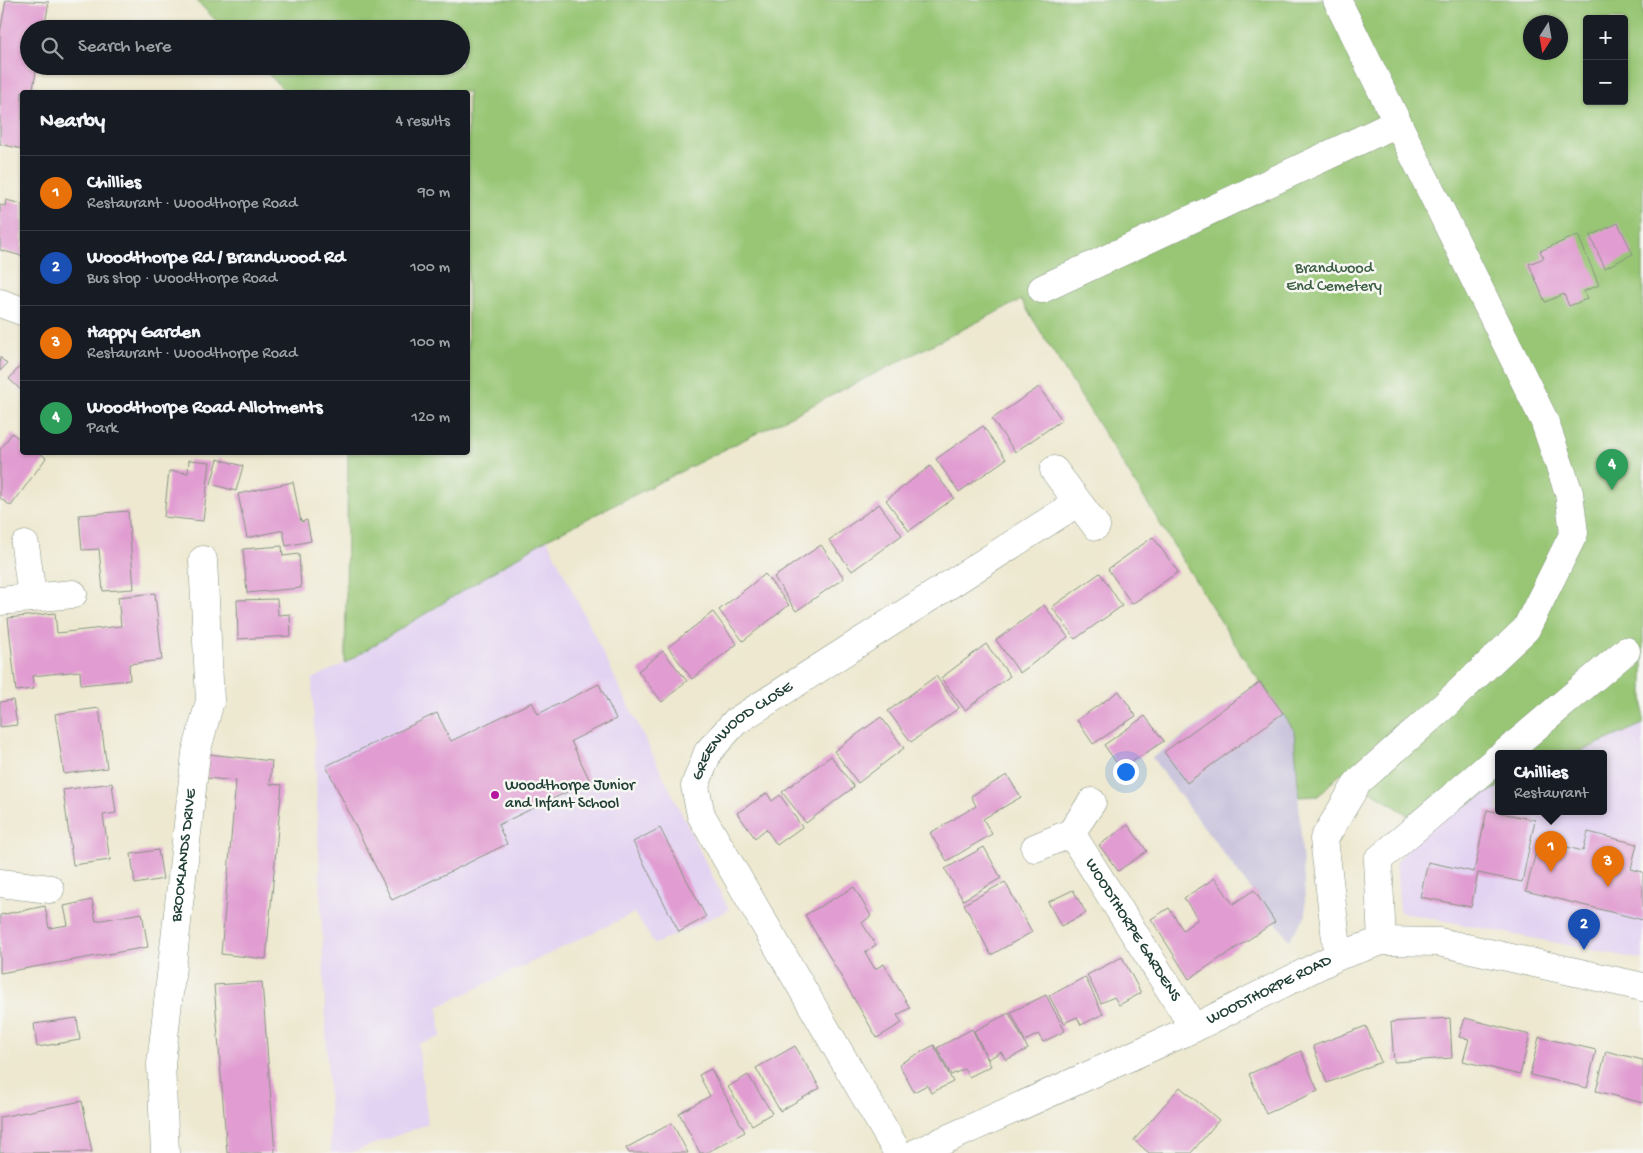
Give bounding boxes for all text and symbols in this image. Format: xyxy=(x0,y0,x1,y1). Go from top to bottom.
north arrow xyxy=(1523,15,1568,60)
map controls xyxy=(1583,15,1628,105)
button: + xyxy=(1583,15,1628,60)
search box xyxy=(20,20,470,75)
icon: search xyxy=(38,34,66,62)
text: Search here xyxy=(78,36,172,59)
button: − xyxy=(1583,60,1628,105)
text: Nearby xyxy=(40,110,105,135)
text: 4 results xyxy=(395,113,450,132)
text: Chillies xyxy=(87,172,141,195)
text: 1 xyxy=(53,184,59,203)
text: 90 m xyxy=(418,184,450,203)
text: Restaurant · Woodthorpe Road xyxy=(87,195,297,214)
text: Woodthorpe Rd / Brandwood Rd xyxy=(87,247,345,270)
text: 2 xyxy=(52,259,60,278)
text: 100 m xyxy=(410,259,450,278)
park label: Brandwood End Cemetery xyxy=(1286,260,1382,297)
text: Bus stop · Woodthorpe Road xyxy=(87,270,277,289)
text: Happy Garden xyxy=(87,322,200,345)
text: 3 xyxy=(52,334,60,353)
text: 100 m xyxy=(410,334,450,353)
text: Restaurant · Woodthorpe Road xyxy=(87,345,297,364)
text: Woodthorpe Road Allotments xyxy=(87,397,322,420)
text: 4 xyxy=(52,409,60,428)
text: 120 m xyxy=(411,409,450,428)
text: Park xyxy=(87,420,118,439)
pin: 4 xyxy=(1596,449,1628,490)
street label: GREENWOOD CLOSE xyxy=(688,677,798,783)
popup xyxy=(1495,750,1607,815)
your location xyxy=(1113,759,1139,785)
text: Chillies xyxy=(1514,762,1568,785)
place label: Woodthorpe Junior and Infant School xyxy=(505,777,636,814)
text: Restaurant xyxy=(1514,785,1588,804)
street label: BROOKLANDS DRIVE xyxy=(167,787,202,924)
marker: Woodthorpe Junior and Infant School xyxy=(489,789,501,801)
pin: 1 xyxy=(1535,831,1567,872)
pin: 3 xyxy=(1592,846,1624,887)
street label: WOODTHORPE GARDENS xyxy=(1080,855,1185,1006)
pin: 2 xyxy=(1568,909,1600,950)
street label: WOODTHORPE ROAD xyxy=(1204,951,1335,1030)

